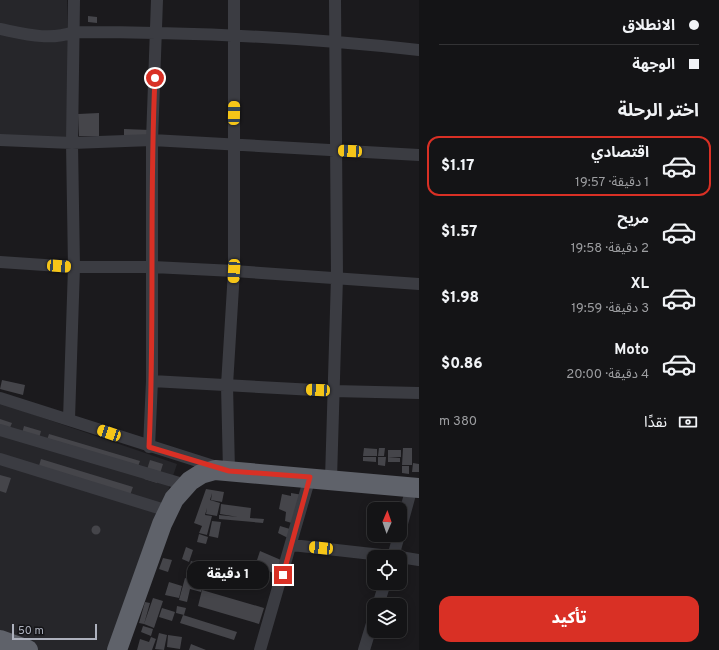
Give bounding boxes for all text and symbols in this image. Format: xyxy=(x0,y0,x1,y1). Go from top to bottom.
text: الانطلاق xyxy=(623,17,675,36)
text: الوجهة xyxy=(632,56,675,75)
route start xyxy=(146,69,164,87)
text: اختر الرحلة xyxy=(618,100,699,123)
car xyxy=(228,101,240,125)
car xyxy=(338,144,362,158)
text: اقتصادي xyxy=(591,144,649,163)
icon: car xyxy=(661,148,697,184)
text: $1.17 xyxy=(441,157,474,176)
text: 1 دقيقة · 19:57 xyxy=(575,175,649,191)
text: مريح xyxy=(617,210,649,229)
icon: car xyxy=(661,214,697,250)
text: $1.57 xyxy=(441,223,477,242)
text: 2 دقيقة · 19:58 xyxy=(571,241,649,257)
car xyxy=(47,259,71,273)
car xyxy=(227,259,241,283)
text: XL xyxy=(631,275,649,294)
icon: car xyxy=(661,280,697,316)
text: $1.98 xyxy=(441,289,479,308)
text: 3 دقيقة · 19:59 xyxy=(571,301,649,317)
text: Moto xyxy=(614,341,649,360)
icon: car xyxy=(661,346,697,382)
text: $0.86 xyxy=(441,355,483,374)
text: 4 دقيقة · 20:00 xyxy=(566,367,649,383)
car xyxy=(306,383,330,397)
icon: cash xyxy=(677,411,699,433)
text: 380 m xyxy=(439,414,477,430)
text: نقدًا xyxy=(644,414,667,433)
car xyxy=(96,423,122,443)
north arrow xyxy=(367,502,407,542)
map controls xyxy=(367,502,407,638)
car xyxy=(308,541,334,555)
button: locate xyxy=(367,550,407,590)
callout: 1 دقيقة xyxy=(187,561,269,589)
route end xyxy=(274,566,292,584)
text: 1 دقيقة xyxy=(207,567,249,583)
button: تأكيد xyxy=(439,596,699,642)
button: layers xyxy=(367,598,407,638)
scale bar xyxy=(12,622,97,641)
text: 50 m xyxy=(18,624,44,638)

